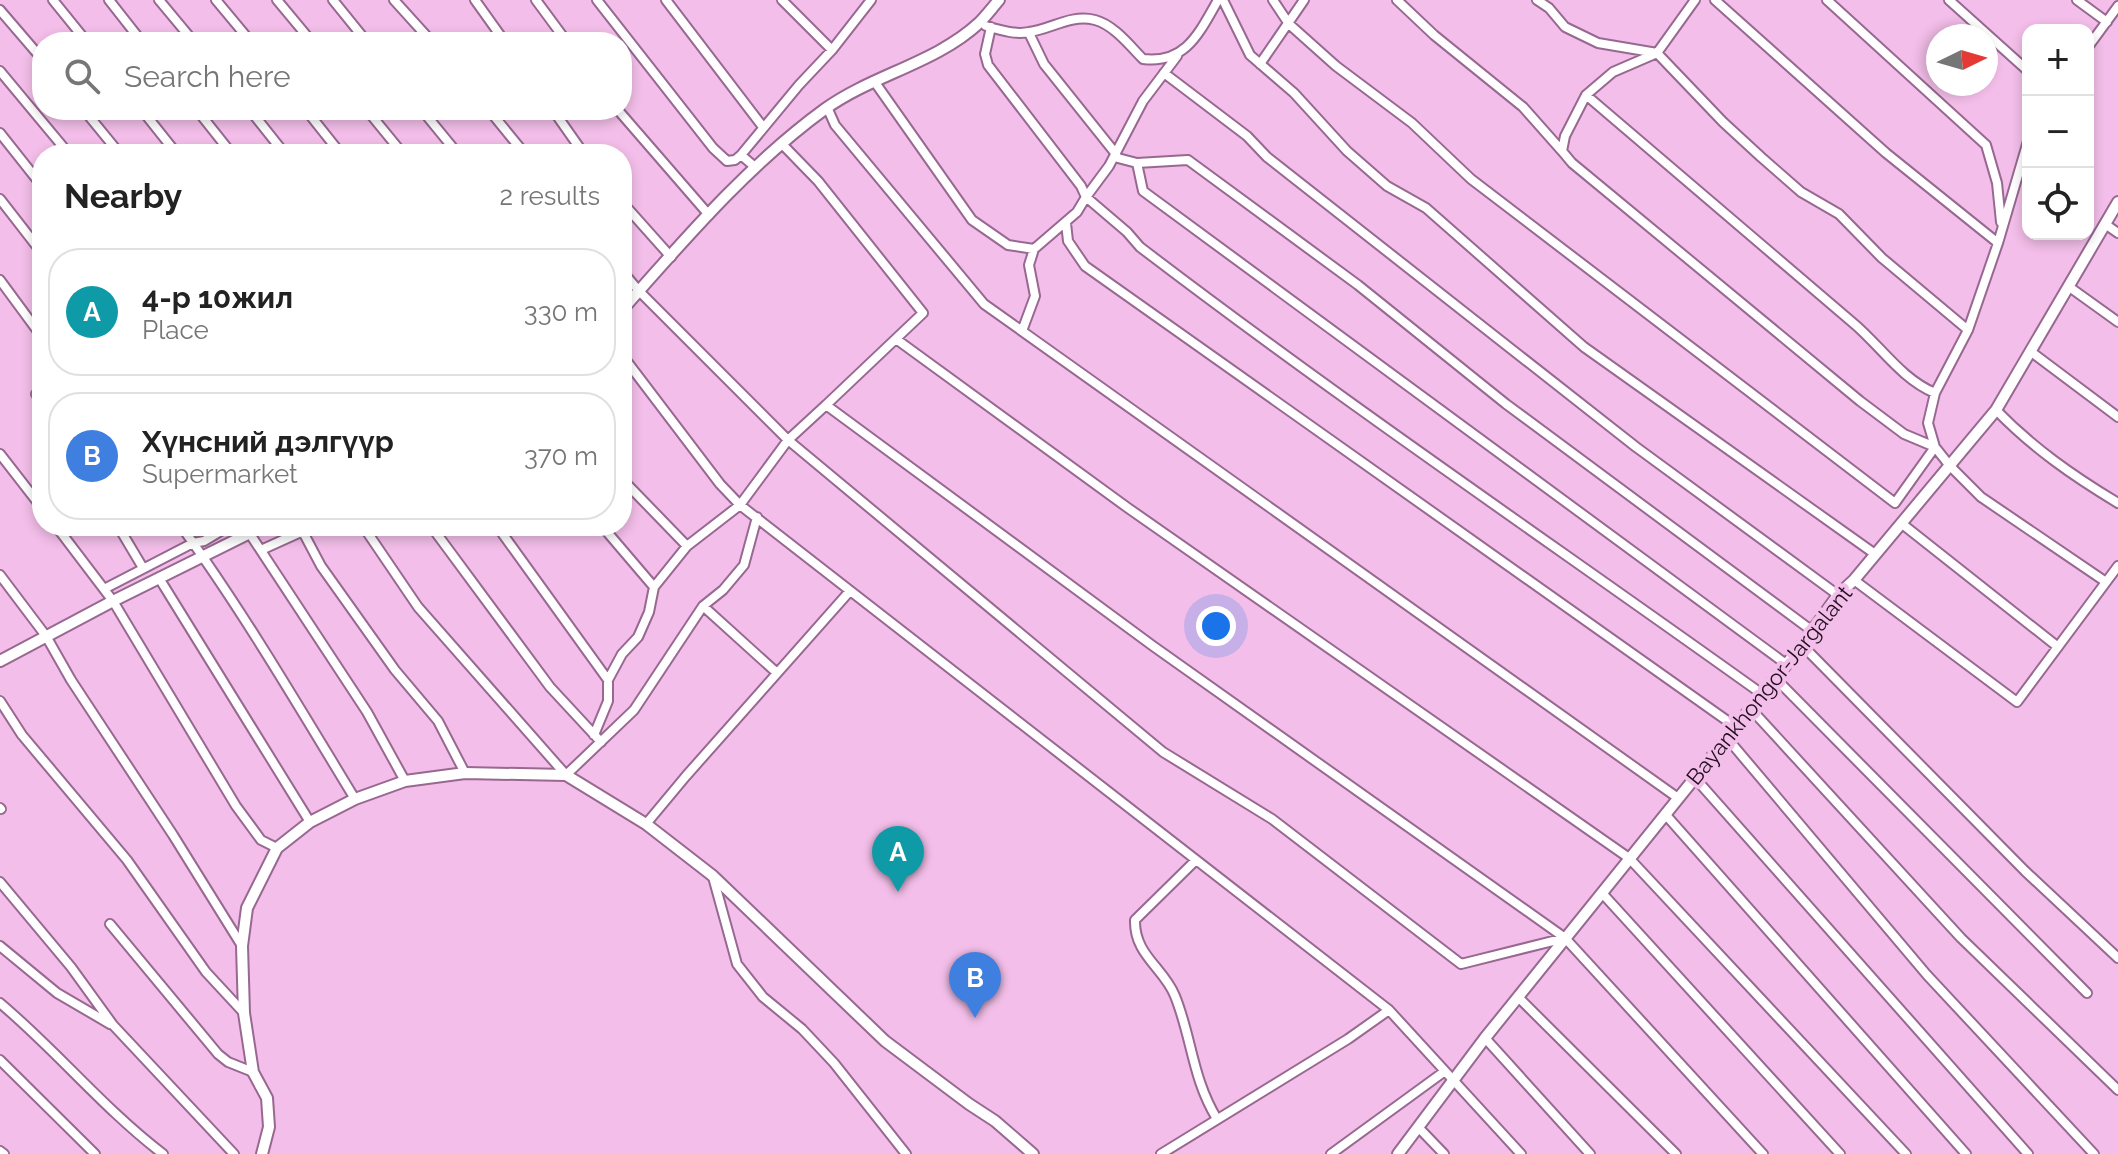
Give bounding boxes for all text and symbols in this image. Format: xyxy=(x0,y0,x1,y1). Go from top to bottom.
north arrow xyxy=(1926,24,1998,96)
map controls xyxy=(2022,24,2094,240)
button: + xyxy=(2022,24,2094,96)
search box xyxy=(32,32,632,120)
icon: search xyxy=(60,54,104,98)
text: Search here xyxy=(124,59,291,94)
button: − xyxy=(2022,96,2094,168)
button: locate xyxy=(2022,168,2094,240)
text: Nearby xyxy=(64,176,182,216)
text: 2 results xyxy=(500,181,600,211)
text: 4-р 10жил xyxy=(142,280,293,315)
text: A xyxy=(83,297,101,327)
text: 330 m xyxy=(524,297,598,327)
text: Place xyxy=(142,315,209,345)
text: Хүнсний дэлгүүр xyxy=(142,424,394,459)
text: B xyxy=(83,441,101,471)
text: 370 m xyxy=(524,441,598,471)
text: Supermarket xyxy=(142,459,298,489)
street label: Bayankhongor-Jargalant xyxy=(1681,580,1858,790)
your location xyxy=(1196,606,1236,646)
pin: A xyxy=(872,826,924,892)
pin: B xyxy=(949,952,1001,1018)

